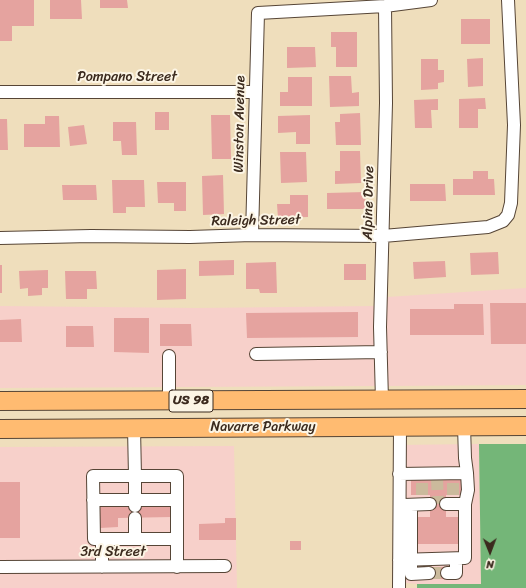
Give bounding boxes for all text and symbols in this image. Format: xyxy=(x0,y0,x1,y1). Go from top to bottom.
street label: Pompano Street xyxy=(77,69,177,85)
street label: Winston Avenue xyxy=(231,75,249,173)
street label: Alpine Drive xyxy=(360,166,378,240)
street label: Raleigh Street xyxy=(211,212,301,230)
road number: US 98 xyxy=(169,390,213,412)
street label: Navarre Parkway xyxy=(211,419,315,435)
north arrow xyxy=(470,532,510,572)
street label: 3rd Street xyxy=(80,544,146,560)
text: N xyxy=(486,555,494,574)

